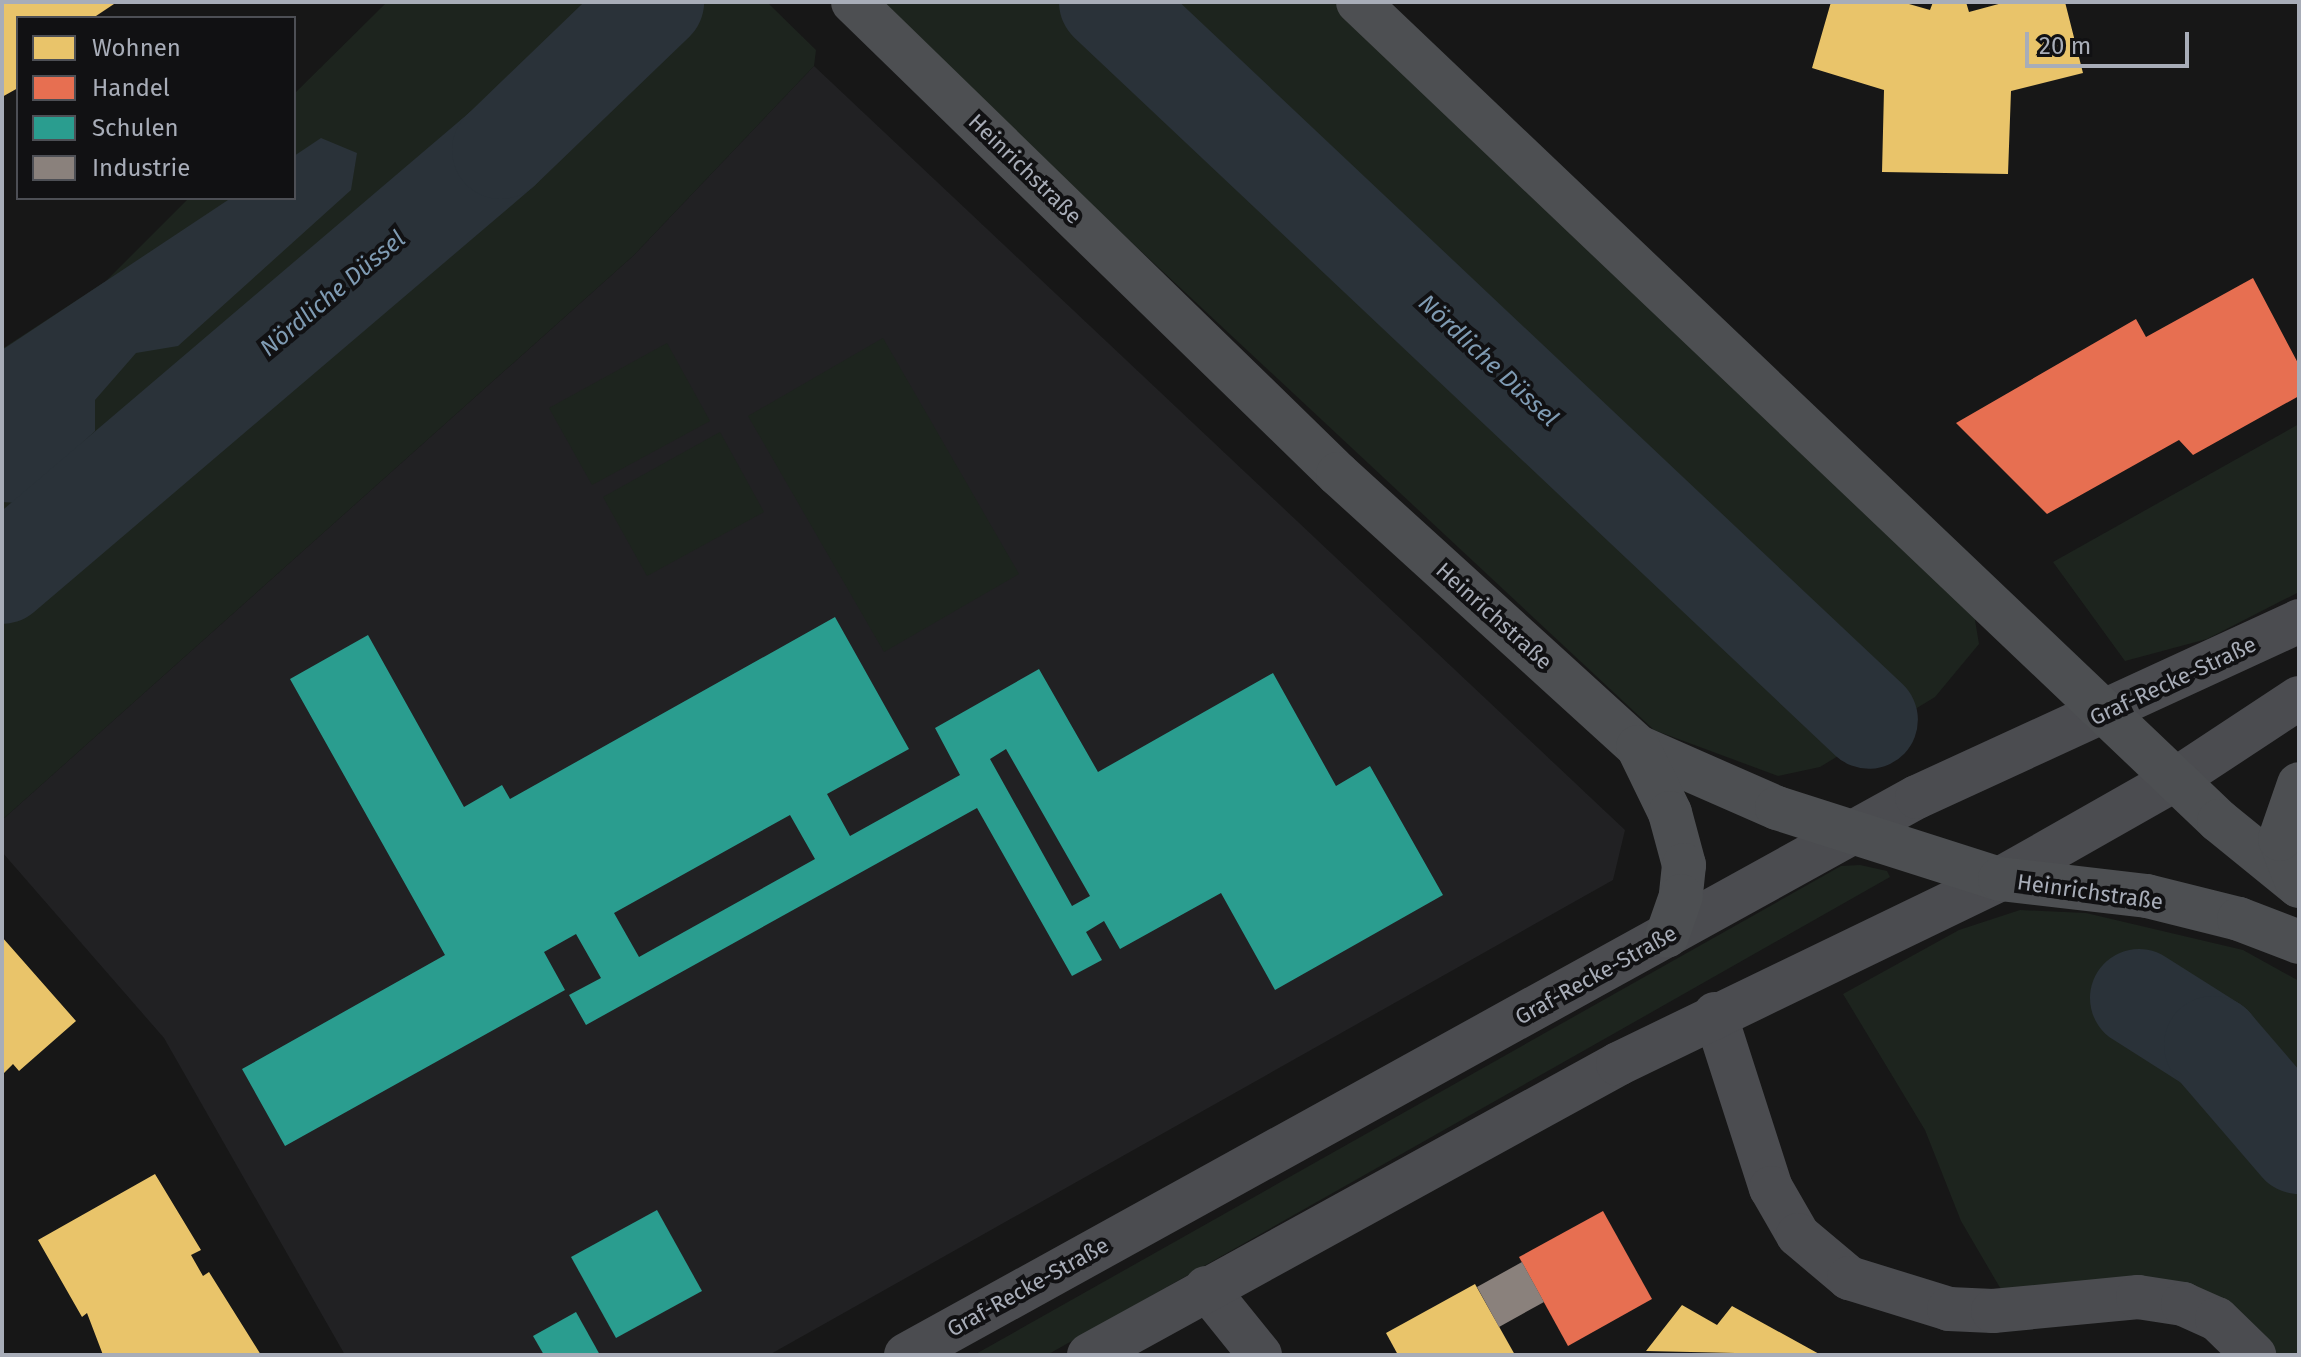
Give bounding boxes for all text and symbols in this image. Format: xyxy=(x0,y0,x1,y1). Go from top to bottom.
legend xyxy=(16,16,296,200)
scale bar xyxy=(2029,16,2193,66)
text: 20 m xyxy=(2039,32,2091,60)
text: Wohnen xyxy=(92,34,181,62)
text: Handel xyxy=(92,74,170,102)
street label: Heinrichstraße xyxy=(963,108,1087,230)
text: Schulen xyxy=(92,114,179,142)
text: Industrie xyxy=(92,154,190,182)
water label: Nördliche Düssel xyxy=(255,225,411,363)
water label: Nördliche Düssel xyxy=(1412,289,1564,433)
street label: Heinrichstraße xyxy=(1431,557,1557,675)
street label: Graf-Recke-Straße xyxy=(2086,631,2260,731)
street label: Heinrichstraße xyxy=(2015,869,2165,915)
street label: Graf-Recke-Straße xyxy=(1511,920,1681,1030)
street label: Graf-Recke-Straße xyxy=(943,1232,1113,1342)

